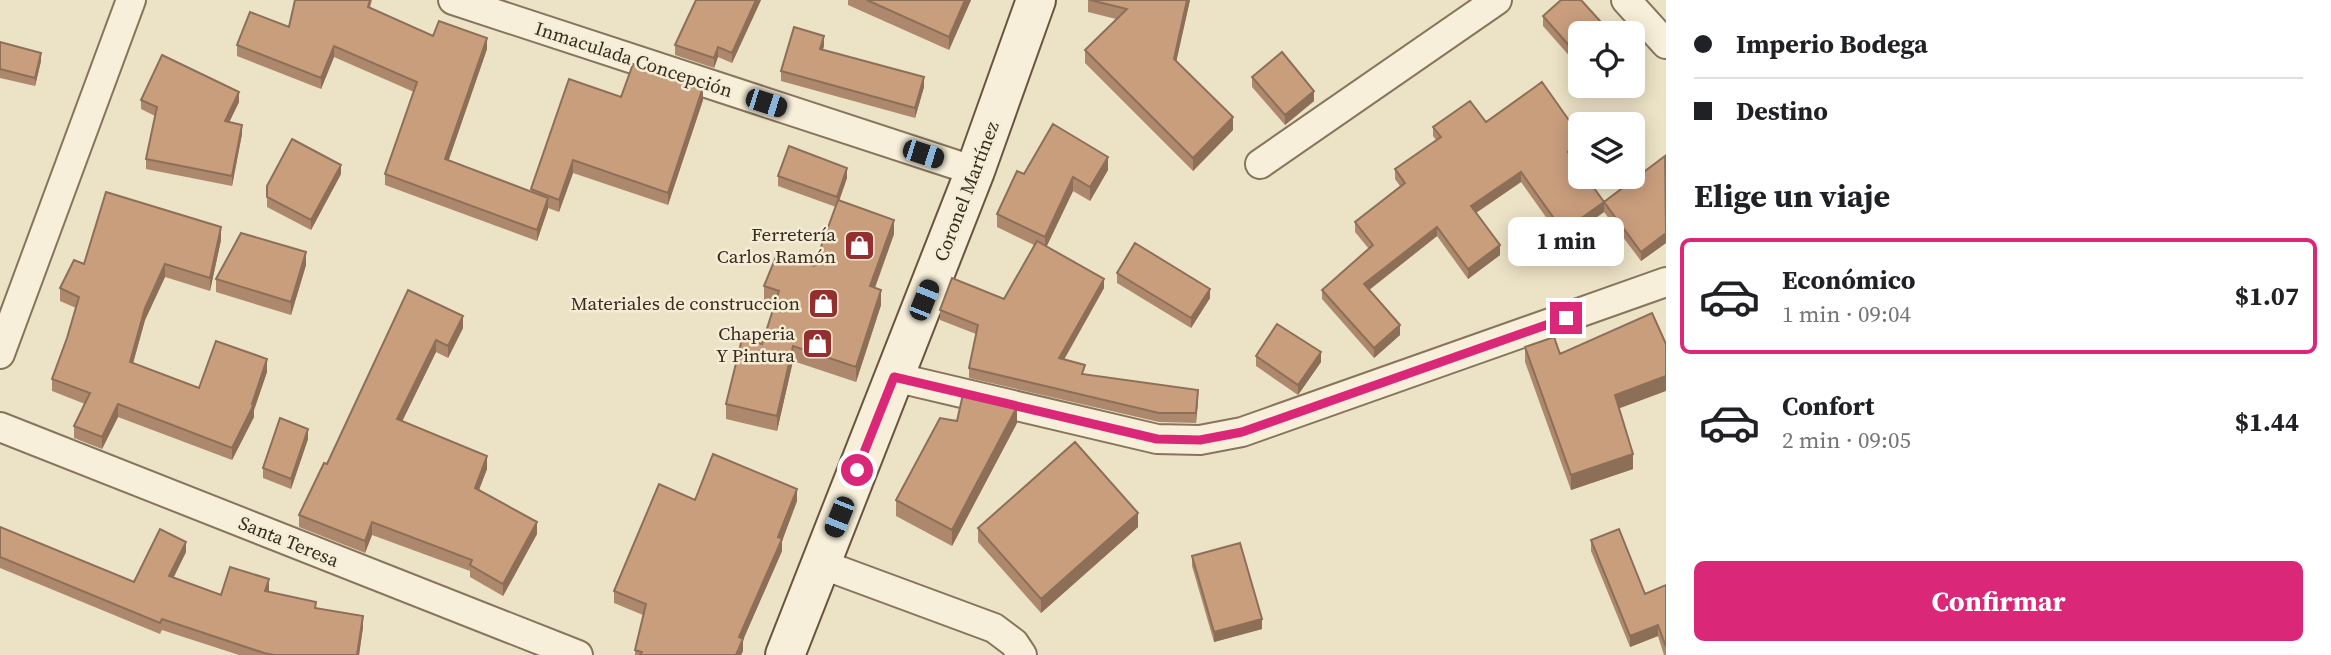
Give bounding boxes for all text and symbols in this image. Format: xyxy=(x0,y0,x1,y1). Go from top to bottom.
street label: Inmaculada Concepción xyxy=(532,15,736,103)
map controls xyxy=(1568,21,1645,189)
button: locate xyxy=(1568,21,1645,98)
text: Imperio Bodega xyxy=(1736,26,1928,62)
car xyxy=(743,87,790,119)
text: Destino xyxy=(1736,93,1828,129)
button: layers xyxy=(1568,112,1645,189)
street label: Coronel Martínez xyxy=(927,117,1005,265)
car xyxy=(900,138,947,170)
text: Elige un viaje xyxy=(1694,174,1890,218)
callout: 1 min xyxy=(1508,216,1624,266)
place label: Ferretería Carlos Ramón xyxy=(717,221,836,269)
text: 1 min xyxy=(1536,225,1596,257)
shop icon: Ferretería Carlos Ramón xyxy=(842,228,876,262)
text: Económico xyxy=(1782,262,1915,298)
icon: car xyxy=(1698,265,1761,328)
car xyxy=(907,277,942,323)
text: $1.07 xyxy=(2235,278,2299,314)
shop icon: Materiales de construccion xyxy=(806,286,840,320)
place label: Materiales de construccion xyxy=(571,290,800,316)
text: 1 min · 09:04 xyxy=(1782,298,1911,330)
route end xyxy=(1550,302,1582,334)
place label: Chaperia Y Pintura xyxy=(716,320,795,368)
shop icon: Chaperia Y Pintura xyxy=(801,327,835,361)
text: Confort xyxy=(1782,388,1874,424)
icon: car xyxy=(1698,391,1761,454)
text: $1.44 xyxy=(2235,404,2299,440)
text: 2 min · 09:05 xyxy=(1782,424,1911,456)
route start xyxy=(841,454,873,486)
car xyxy=(822,494,857,540)
street label: Santa Teresa xyxy=(235,509,343,573)
button: Confirmar xyxy=(1694,561,2303,641)

